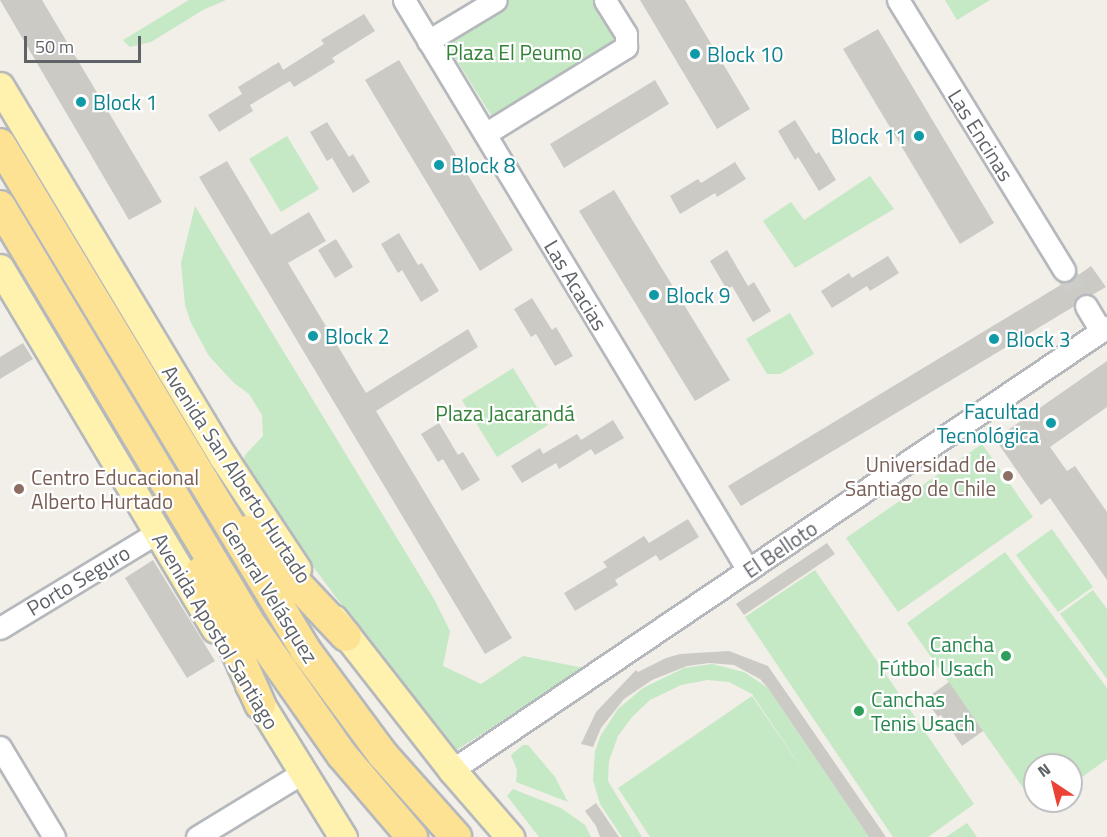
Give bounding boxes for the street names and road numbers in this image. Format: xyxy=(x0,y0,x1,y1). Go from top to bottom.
street label: Las Encinas xyxy=(943,85,1019,185)
street label: Las Acacias xyxy=(539,235,613,335)
street label: Avenida San Alberto Hurtado xyxy=(157,360,317,588)
street label: El Belloto xyxy=(738,515,822,583)
street label: General Velásquez xyxy=(216,516,324,668)
street label: Avenida Apostol Santiago xyxy=(147,528,285,734)
street label: Porto Seguro xyxy=(22,539,134,621)

